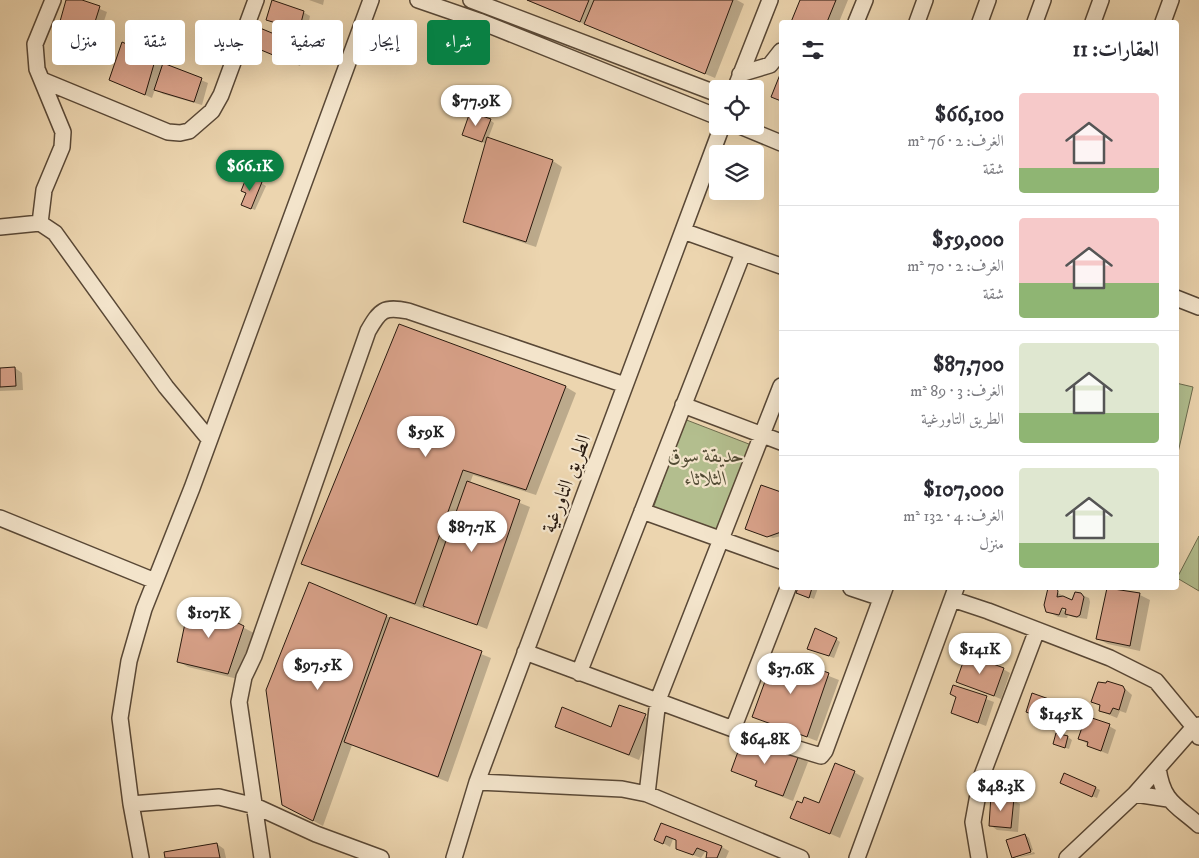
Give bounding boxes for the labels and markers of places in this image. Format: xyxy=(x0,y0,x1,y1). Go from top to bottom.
pin: $77.9K xyxy=(435,84,517,127)
pin: $66.1K xyxy=(209,150,291,192)
pin: $59K xyxy=(396,416,456,458)
pin: $87.7K xyxy=(431,510,513,553)
pin: $107K xyxy=(174,596,244,639)
pin: $141K xyxy=(945,632,1015,675)
pin: $97.5K xyxy=(277,648,359,691)
pin: $37.6K xyxy=(750,652,832,695)
pin: $145K xyxy=(1026,698,1096,740)
pin: $64.8K xyxy=(724,722,806,765)
pin: $48.3K xyxy=(960,770,1042,812)

